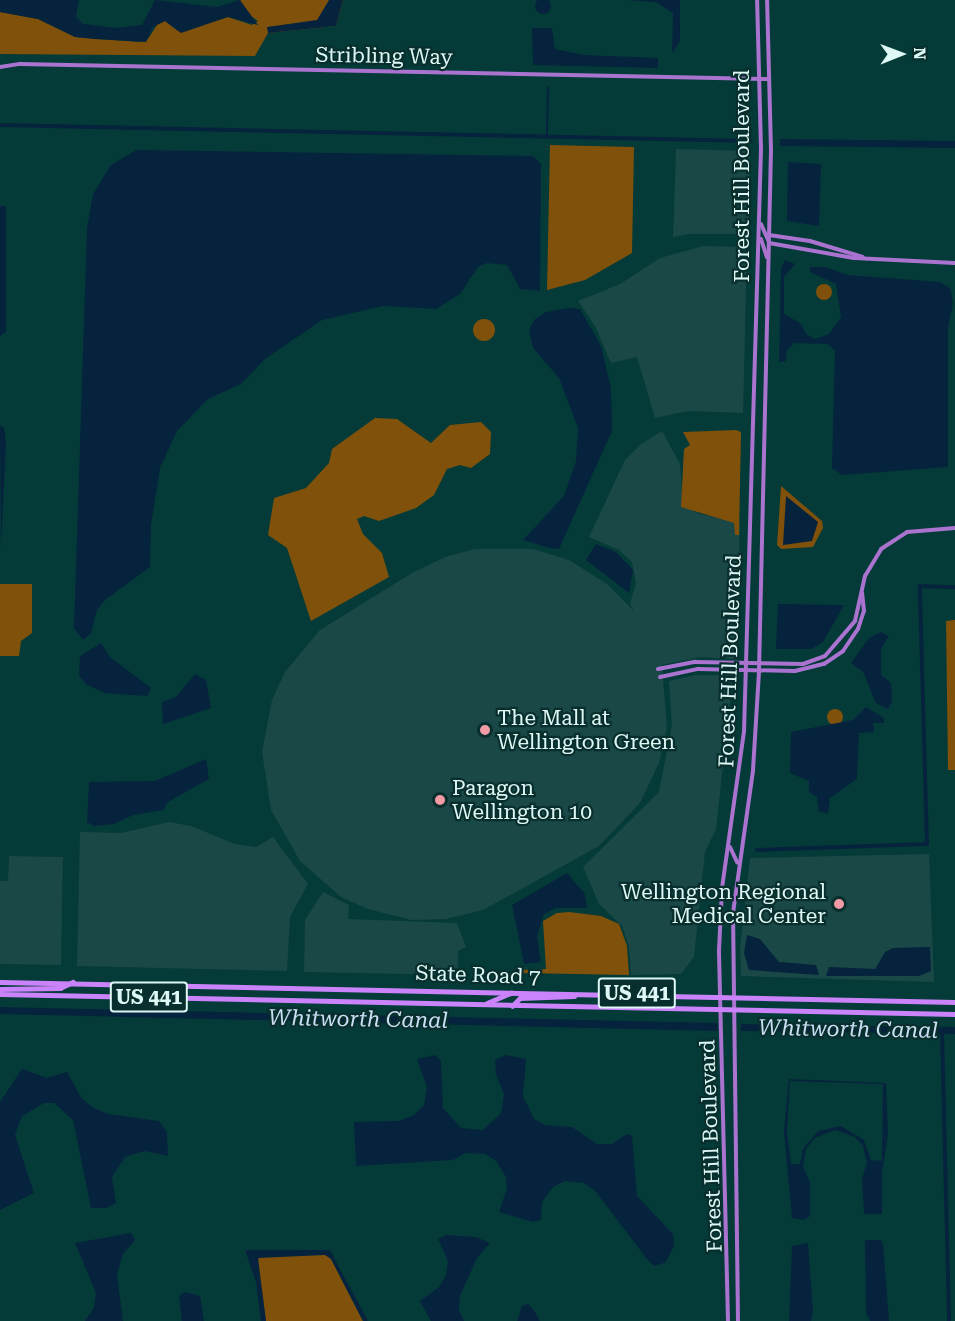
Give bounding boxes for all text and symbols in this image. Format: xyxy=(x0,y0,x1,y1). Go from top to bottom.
north arrow xyxy=(871,24,931,84)
street label: Stribling Way xyxy=(315,42,453,70)
text: N xyxy=(910,47,929,60)
street label: Forest Hill Boulevard xyxy=(729,69,755,283)
street label: Forest Hill Boulevard xyxy=(714,554,746,768)
place label: The Mall at Wellington Green xyxy=(497,705,675,755)
marker: The Mall at Wellington Green xyxy=(478,723,492,737)
place label: Paragon Wellington 10 xyxy=(452,775,592,825)
marker: Paragon Wellington 10 xyxy=(433,793,447,807)
place label: Wellington Regional Medical Center xyxy=(621,879,826,929)
marker: Wellington Regional Medical Center xyxy=(830,895,848,913)
street label: State Road 7 xyxy=(415,960,541,990)
road number: US 441 xyxy=(596,976,678,1010)
road number: US 441 xyxy=(108,980,190,1014)
water label: Whitworth Canal xyxy=(268,1004,448,1034)
water label: Whitworth Canal xyxy=(758,1014,938,1044)
street label: Forest Hill Boulevard xyxy=(695,1039,727,1253)

